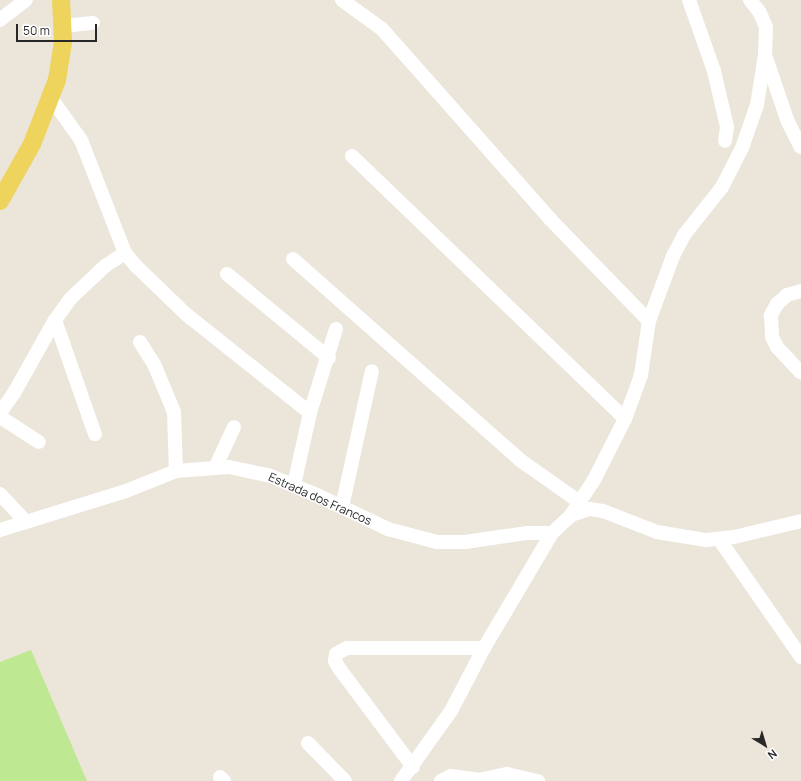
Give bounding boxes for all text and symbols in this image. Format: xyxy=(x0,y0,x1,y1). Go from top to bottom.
scale bar xyxy=(18,16,99,42)
text: 50 m xyxy=(23,22,50,39)
street label: Estrada dos Francos xyxy=(266,470,374,528)
north arrow xyxy=(745,725,785,765)
text: N xyxy=(765,747,780,763)

